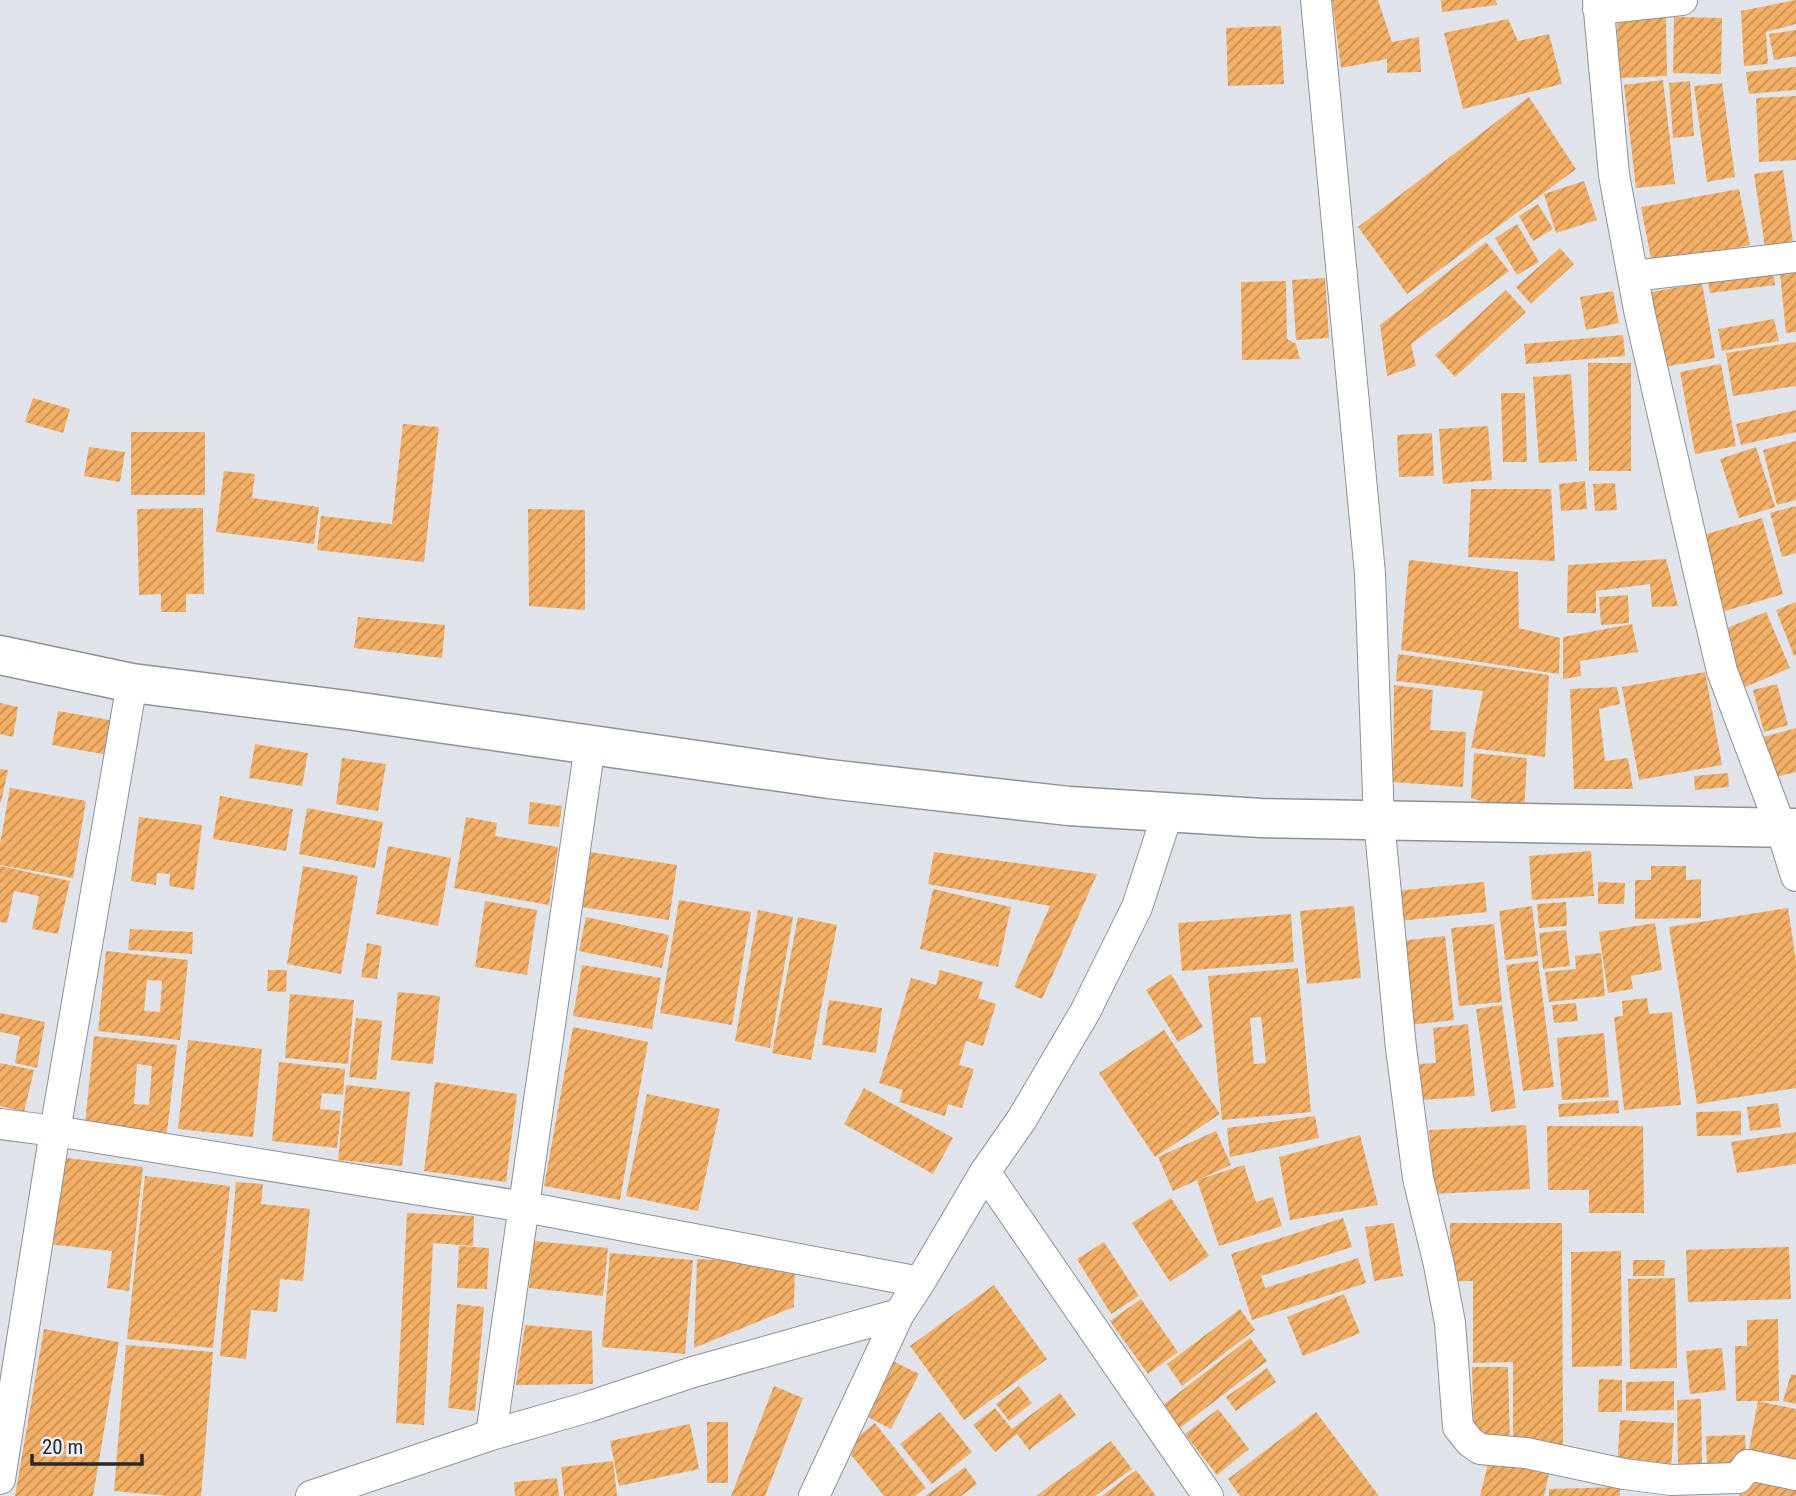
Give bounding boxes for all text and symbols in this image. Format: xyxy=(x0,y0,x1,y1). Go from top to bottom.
scale bar xyxy=(32,1422,142,1466)
text: 20 m xyxy=(42,1435,83,1459)

